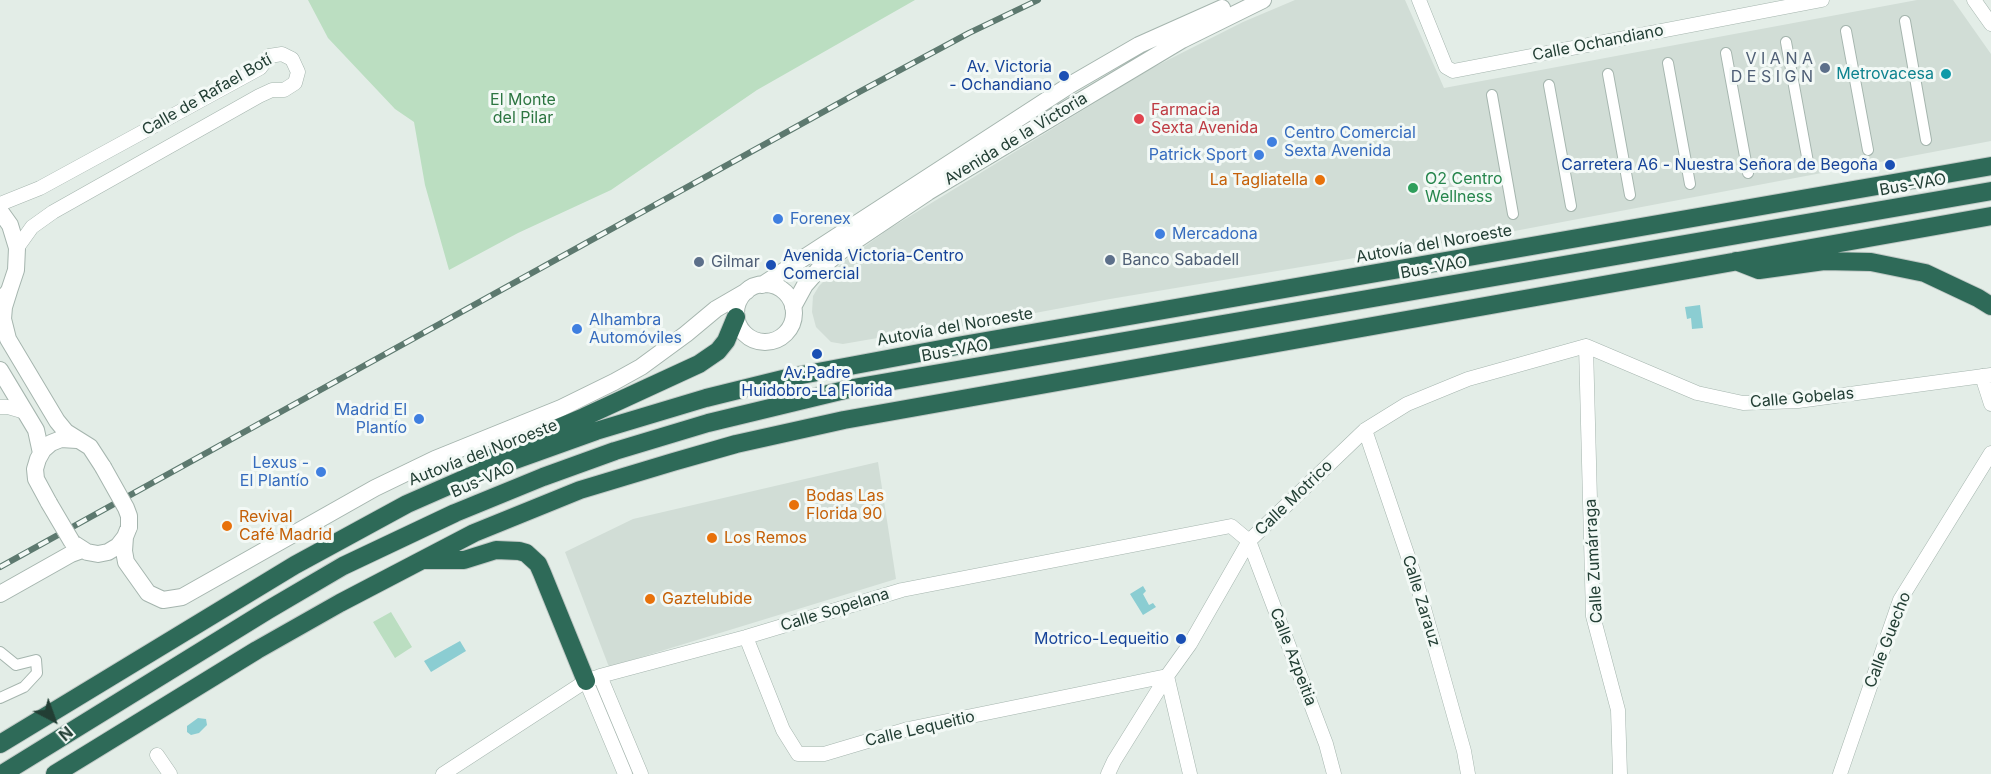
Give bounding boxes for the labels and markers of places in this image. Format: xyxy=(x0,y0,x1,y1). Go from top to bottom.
place label: V I A N A D E S I G N xyxy=(1731,49,1813,87)
place label: Av. Victoria - Ochandiano xyxy=(949,57,1052,95)
marker: V I A N A D E S I G N xyxy=(1818,61,1832,75)
place label: Metrovacesa xyxy=(1836,64,1934,84)
marker: Metrovacesa xyxy=(1939,67,1953,81)
marker: Av. Victoria - Ochandiano xyxy=(1057,69,1071,83)
place label: Farmacia Sexta Avenida xyxy=(1151,100,1258,138)
marker: Farmacia Sexta Avenida xyxy=(1132,112,1146,126)
place label: Centro Comercial Sexta Avenida xyxy=(1284,123,1416,161)
marker: Centro Comercial Sexta Avenida xyxy=(1265,135,1279,149)
place label: Patrick Sport xyxy=(1149,145,1247,165)
marker: Patrick Sport xyxy=(1252,148,1266,162)
place label: Carretera A6 - Nuestra Señora de Begoña xyxy=(1561,155,1878,175)
marker: Carretera A6 - Nuestra Señora de Begoña xyxy=(1883,158,1897,172)
place label: O2 Centro Wellness xyxy=(1425,169,1503,207)
place label: La Tagliatella xyxy=(1210,170,1308,190)
marker: La Tagliatella xyxy=(1313,173,1327,187)
marker: O2 Centro Wellness xyxy=(1406,181,1420,195)
place label: Forenex xyxy=(790,209,851,229)
marker: Forenex xyxy=(771,212,785,226)
place label: Mercadona xyxy=(1172,224,1258,244)
marker: Mercadona xyxy=(1153,227,1167,241)
place label: Avenida Victoria-Centro Comercial xyxy=(783,246,964,284)
place label: Banco Sabadell xyxy=(1122,250,1239,270)
place label: Gilmar xyxy=(711,252,760,272)
marker: Banco Sabadell xyxy=(1103,253,1117,267)
marker: Gilmar xyxy=(692,255,706,269)
marker: Avenida Victoria-Centro Comercial xyxy=(764,258,778,272)
place label: Alhambra Automóviles xyxy=(589,310,682,348)
marker: Alhambra Automóviles xyxy=(570,322,584,336)
marker: Av.Padre Huidobro-La Florida xyxy=(810,347,824,361)
place label: Av.Padre Huidobro-La Florida xyxy=(741,363,893,401)
place label: Madrid El Plantío xyxy=(336,400,407,438)
marker: Madrid El Plantío xyxy=(412,412,426,426)
place label: Lexus - El Plantío xyxy=(240,453,309,491)
marker: Lexus - El Plantío xyxy=(314,465,328,479)
place label: Bodas Las Florida 90 xyxy=(806,486,884,524)
marker: Bodas Las Florida 90 xyxy=(787,498,801,512)
place label: Revival Café Madrid xyxy=(239,507,332,545)
marker: Revival Café Madrid xyxy=(220,519,234,533)
place label: Los Remos xyxy=(724,528,807,548)
marker: Los Remos xyxy=(705,531,719,545)
place label: Gaztelubide xyxy=(662,589,752,609)
marker: Gaztelubide xyxy=(643,592,657,606)
place label: Motrico-Lequeitio xyxy=(1034,629,1169,649)
marker: Motrico-Lequeitio xyxy=(1174,632,1188,646)

